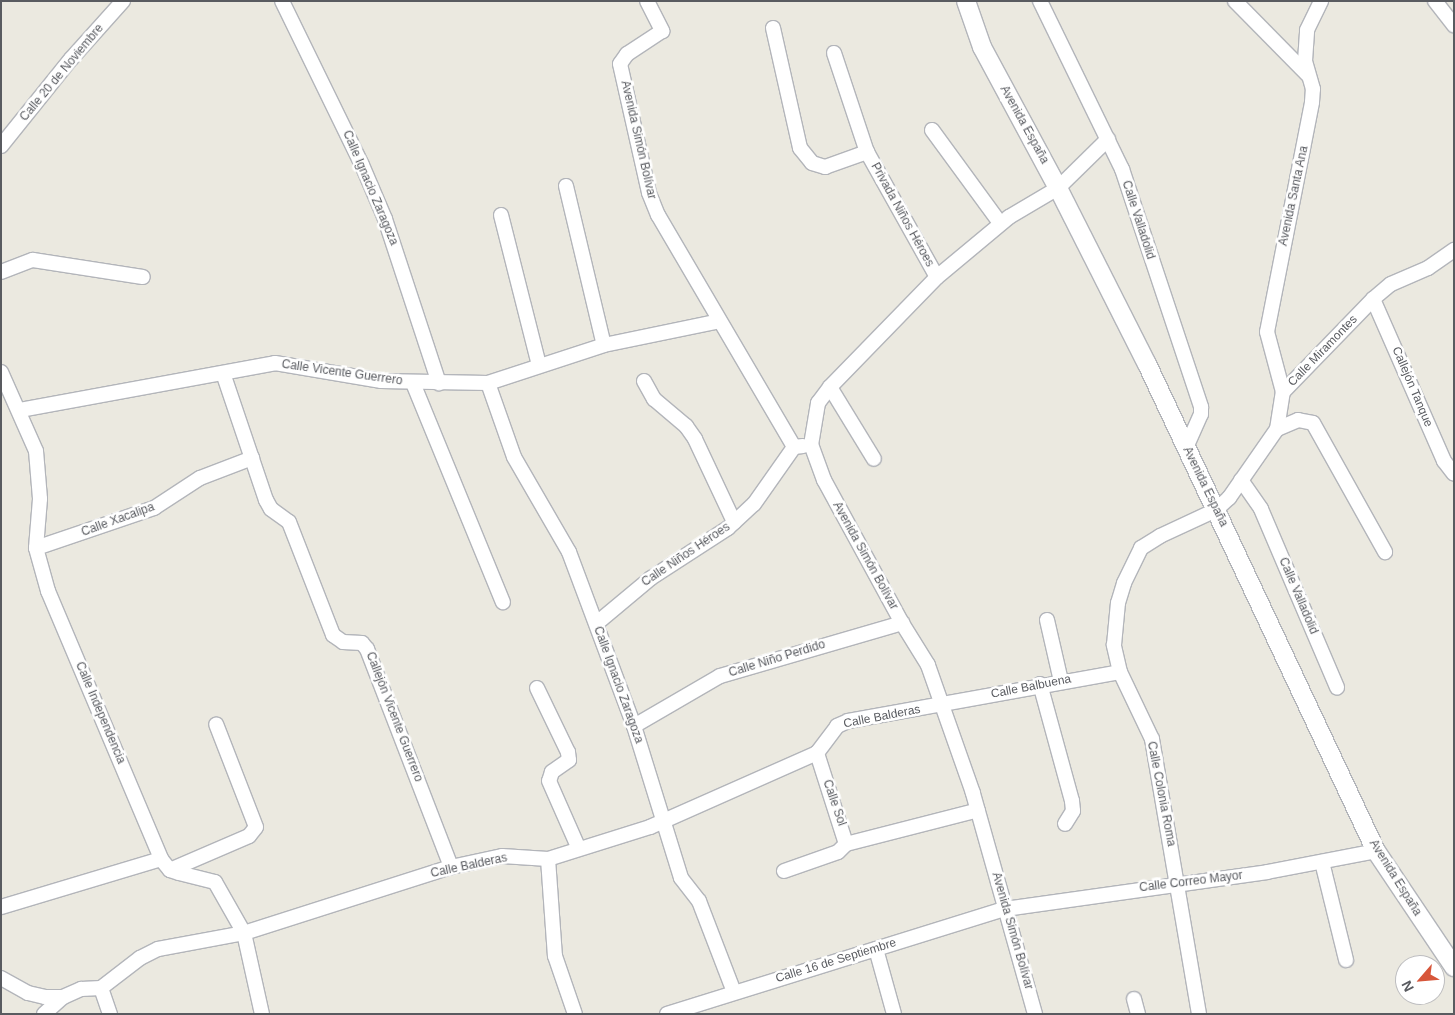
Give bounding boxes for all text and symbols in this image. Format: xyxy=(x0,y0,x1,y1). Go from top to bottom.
street label: Calle 20 de Noviembre xyxy=(17,22,107,124)
street label: Avenida Simón Bolívar xyxy=(617,79,659,201)
street label: Avenida España xyxy=(997,83,1051,167)
street label: Calle Ignacio Zaragoza xyxy=(339,128,401,248)
street label: Avenida Santa Ana xyxy=(1276,144,1312,248)
street label: Privada Niños Héroes xyxy=(867,160,937,270)
street label: Calle Valladolid xyxy=(1119,179,1157,261)
street label: Calle Miramontes xyxy=(1285,312,1361,390)
street label: Callejón Tanque xyxy=(1389,345,1435,429)
street label: Calle Vicente Guerrero xyxy=(281,357,403,389)
street label: Avenida España xyxy=(1179,445,1231,529)
street label: Calle Xacalipa xyxy=(79,500,157,540)
street label: Avenida Simón Bolívar xyxy=(829,500,901,612)
street label: Calle Niños Héroes xyxy=(639,520,733,590)
street label: Calle Valladolid xyxy=(1275,556,1321,636)
street label: Calle Ignacio Zaragoza xyxy=(590,625,646,745)
street label: Calle Niño Perdido xyxy=(727,637,827,681)
street label: Callejón Vicente Guerrero xyxy=(363,650,425,784)
street label: Calle Independencia xyxy=(72,660,128,766)
street label: Calle Balbuena xyxy=(990,672,1072,702)
street label: Calle Balderas xyxy=(842,702,922,732)
street label: Calle Colonia Roma xyxy=(1144,740,1178,848)
street label: Calle Sol xyxy=(819,778,849,828)
street label: Avenida España xyxy=(1366,837,1424,919)
street label: Calle Balderas xyxy=(429,851,509,881)
street label: Calle Correo Mayor xyxy=(1138,869,1244,895)
street label: Avenida Simón Bolívar xyxy=(988,871,1036,991)
street label: Calle 16 de Septiembre xyxy=(774,936,898,986)
north arrow xyxy=(1395,955,1445,1005)
text: N xyxy=(1398,978,1417,994)

